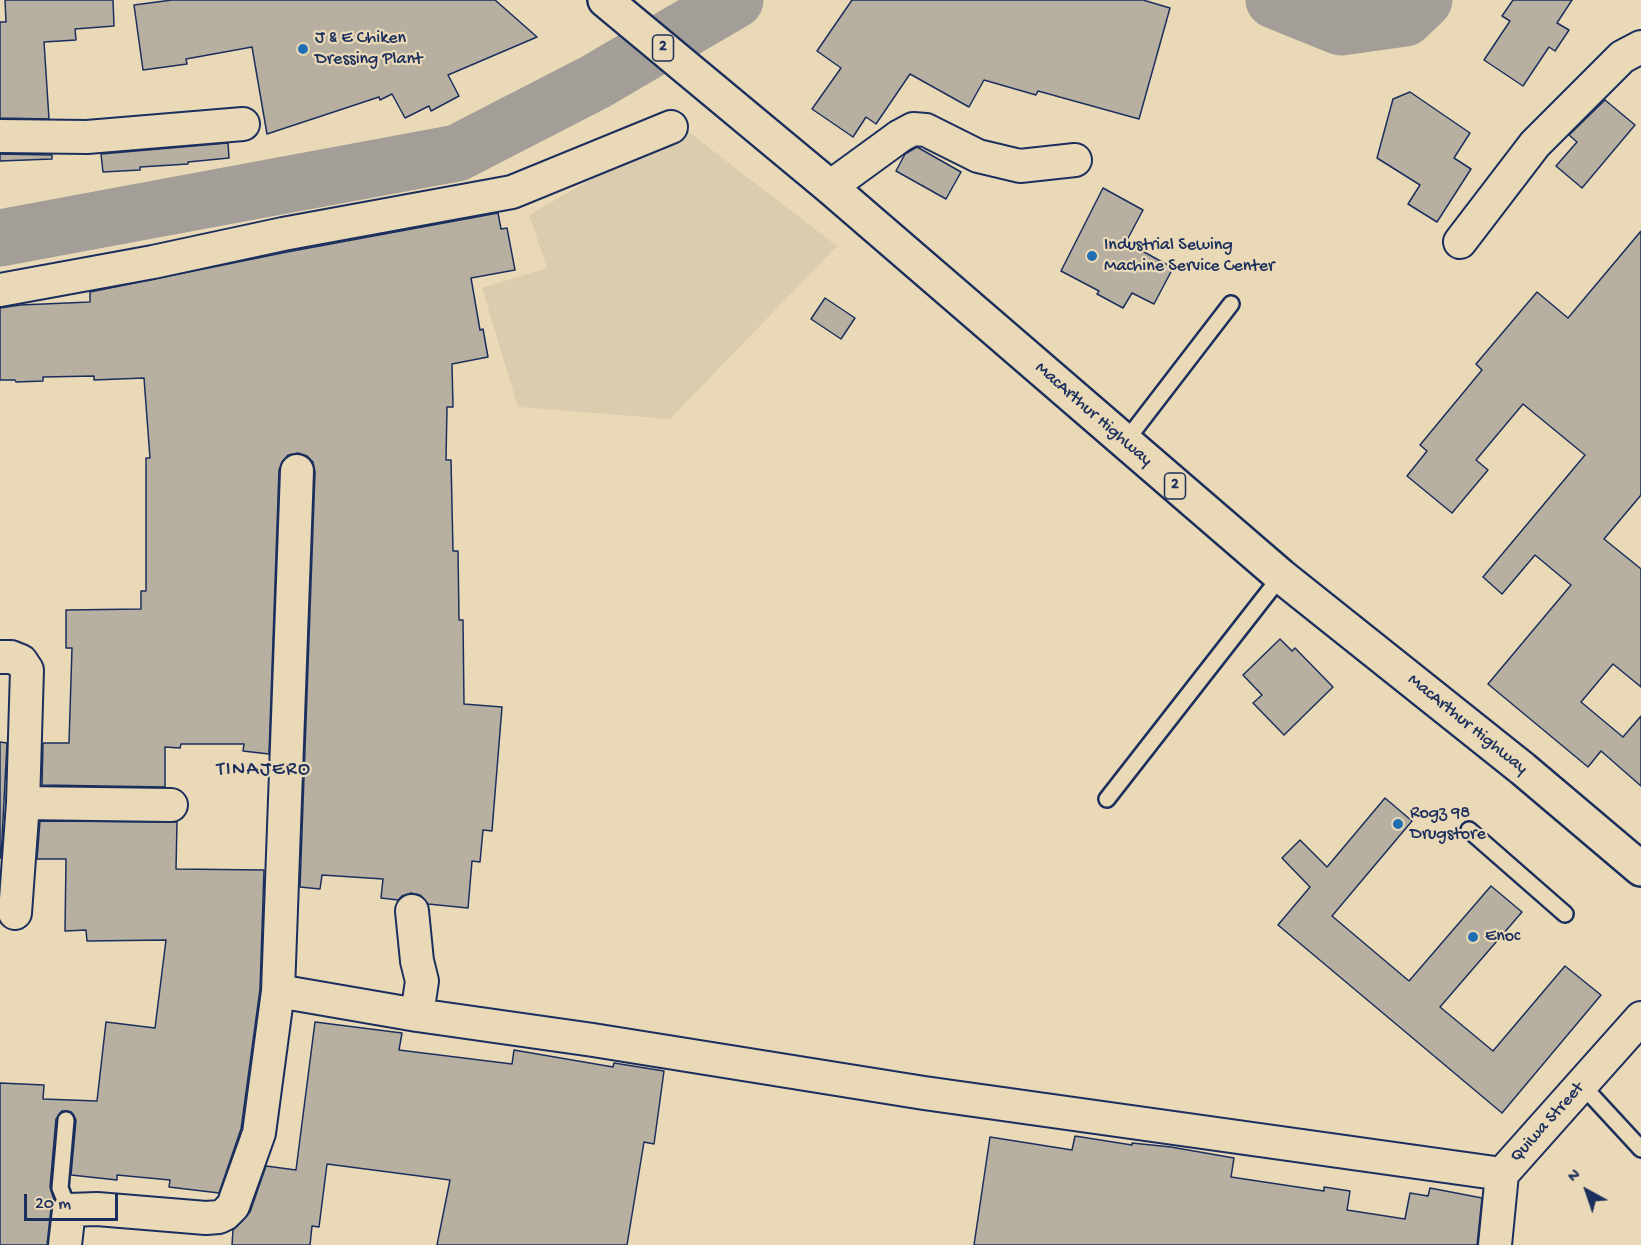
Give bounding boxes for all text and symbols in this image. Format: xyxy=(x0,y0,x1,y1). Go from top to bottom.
place label: J & E Chiken Dressing Plant xyxy=(315,28,422,70)
road number: 2 xyxy=(652,35,674,61)
marker: J & E Chiken Dressing Plant xyxy=(296,42,310,56)
place label: Industrial Sewing Machine Service Center xyxy=(1104,235,1274,278)
marker: Industrial Sewing Machine Service Center xyxy=(1085,249,1099,263)
street label: MacArthur Highway xyxy=(1030,358,1156,472)
road number: 2 xyxy=(1164,473,1186,499)
street label: MacArthur Highway xyxy=(1402,670,1532,780)
district label: TINAJERO xyxy=(217,759,311,783)
place label: Rogz 98 Drugstore xyxy=(1410,803,1486,846)
marker: Rogz 98 Drugstore xyxy=(1391,817,1405,831)
place label: Enoc xyxy=(1485,926,1520,948)
marker: Enoc xyxy=(1466,930,1480,944)
street label: Quiwa Street xyxy=(1506,1078,1590,1168)
north arrow xyxy=(1557,1161,1617,1221)
text: N xyxy=(1565,1166,1585,1187)
scale bar xyxy=(27,1182,122,1220)
text: 20 m xyxy=(35,1194,71,1215)

